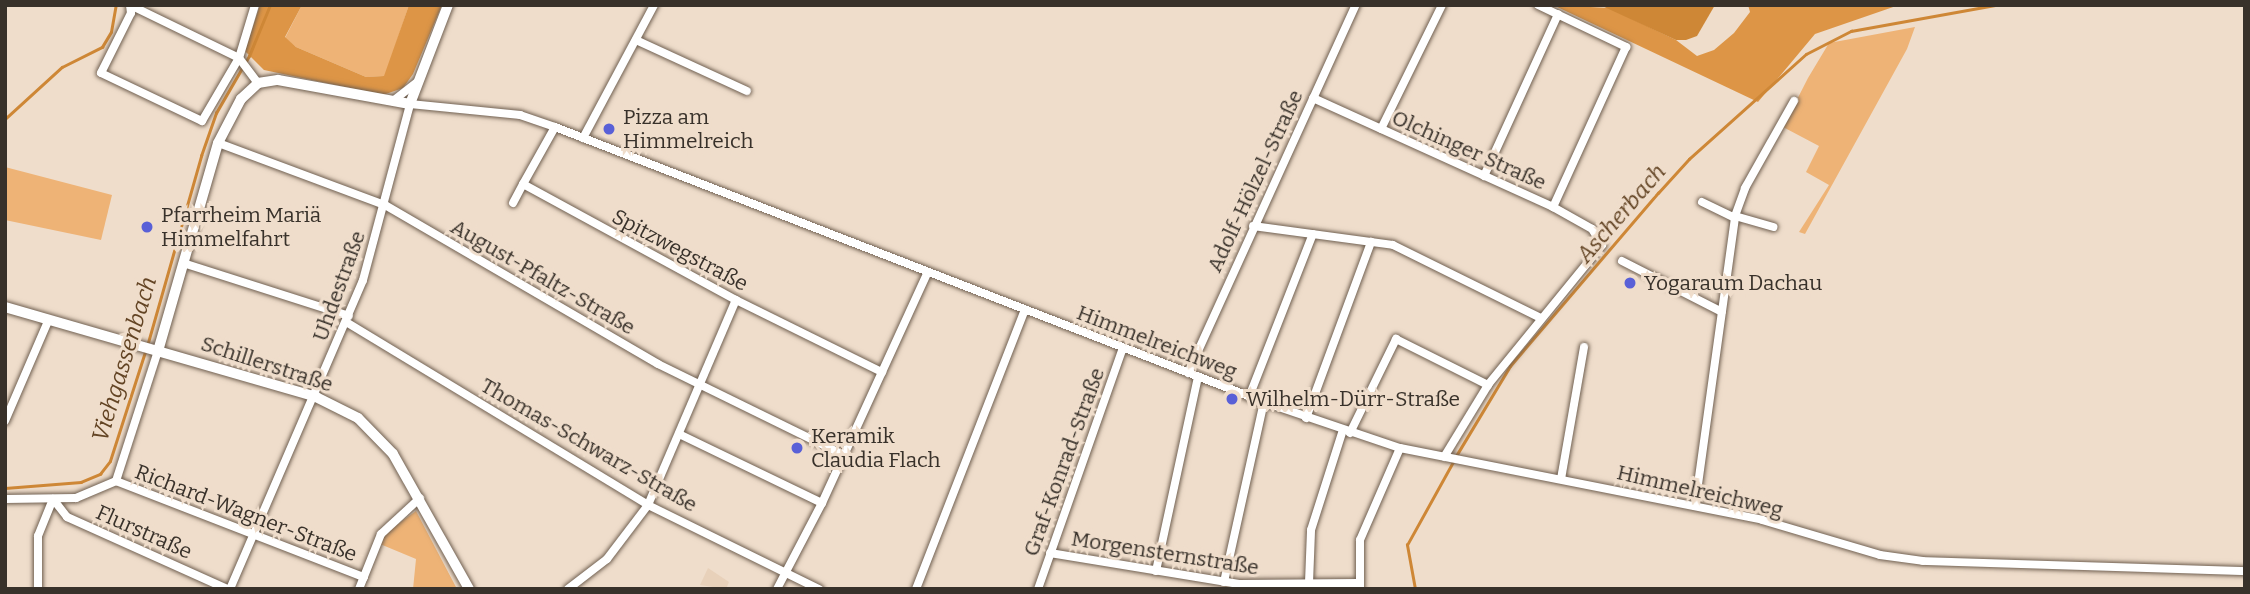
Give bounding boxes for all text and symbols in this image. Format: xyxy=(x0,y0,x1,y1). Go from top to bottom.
street label: Adolf-Hölzel-Straße xyxy=(1202,86,1308,276)
place label: Pizza am Himmelreich xyxy=(623,104,754,154)
street label: Olchinger Straße xyxy=(1388,105,1550,195)
marker: Pizza am Himmelreich xyxy=(601,121,617,137)
water label: Ascherbach xyxy=(1571,158,1671,268)
place label: Pfarrheim Mariä Himmelfahrt xyxy=(161,202,321,252)
street label: Spitzwegstraße xyxy=(608,204,752,296)
street label: August-Pfaltz-Straße xyxy=(446,214,640,340)
marker: Pfarrheim Mariä Himmelfahrt xyxy=(139,219,155,235)
street label: Uhdestraße xyxy=(307,227,371,345)
place label: Yogaraum Dachau xyxy=(1644,270,1822,296)
water label: Viehgassenbach xyxy=(86,273,162,445)
marker: Yogaraum Dachau xyxy=(1622,275,1638,291)
street label: Himmelreichweg xyxy=(1073,300,1241,384)
street label: Schillerstraße xyxy=(198,331,336,397)
street label: Graf-Konrad-Straße xyxy=(1018,364,1110,560)
street label: Thomas-Schwarz-Straße xyxy=(476,373,702,517)
place label: Wilhelm-Dürr-Straße xyxy=(1246,386,1460,412)
marker: Wilhelm-Dürr-Straße xyxy=(1224,391,1240,407)
place label: Keramik Claudia Flach xyxy=(811,423,941,473)
marker: Keramik Claudia Flach xyxy=(789,440,805,456)
street label: Richard-Wagner-Straße xyxy=(132,459,360,567)
street label: Himmelreichweg xyxy=(1615,460,1785,522)
street label: Flurstraße xyxy=(92,500,196,564)
street label: Morgensternstraße xyxy=(1070,526,1260,580)

